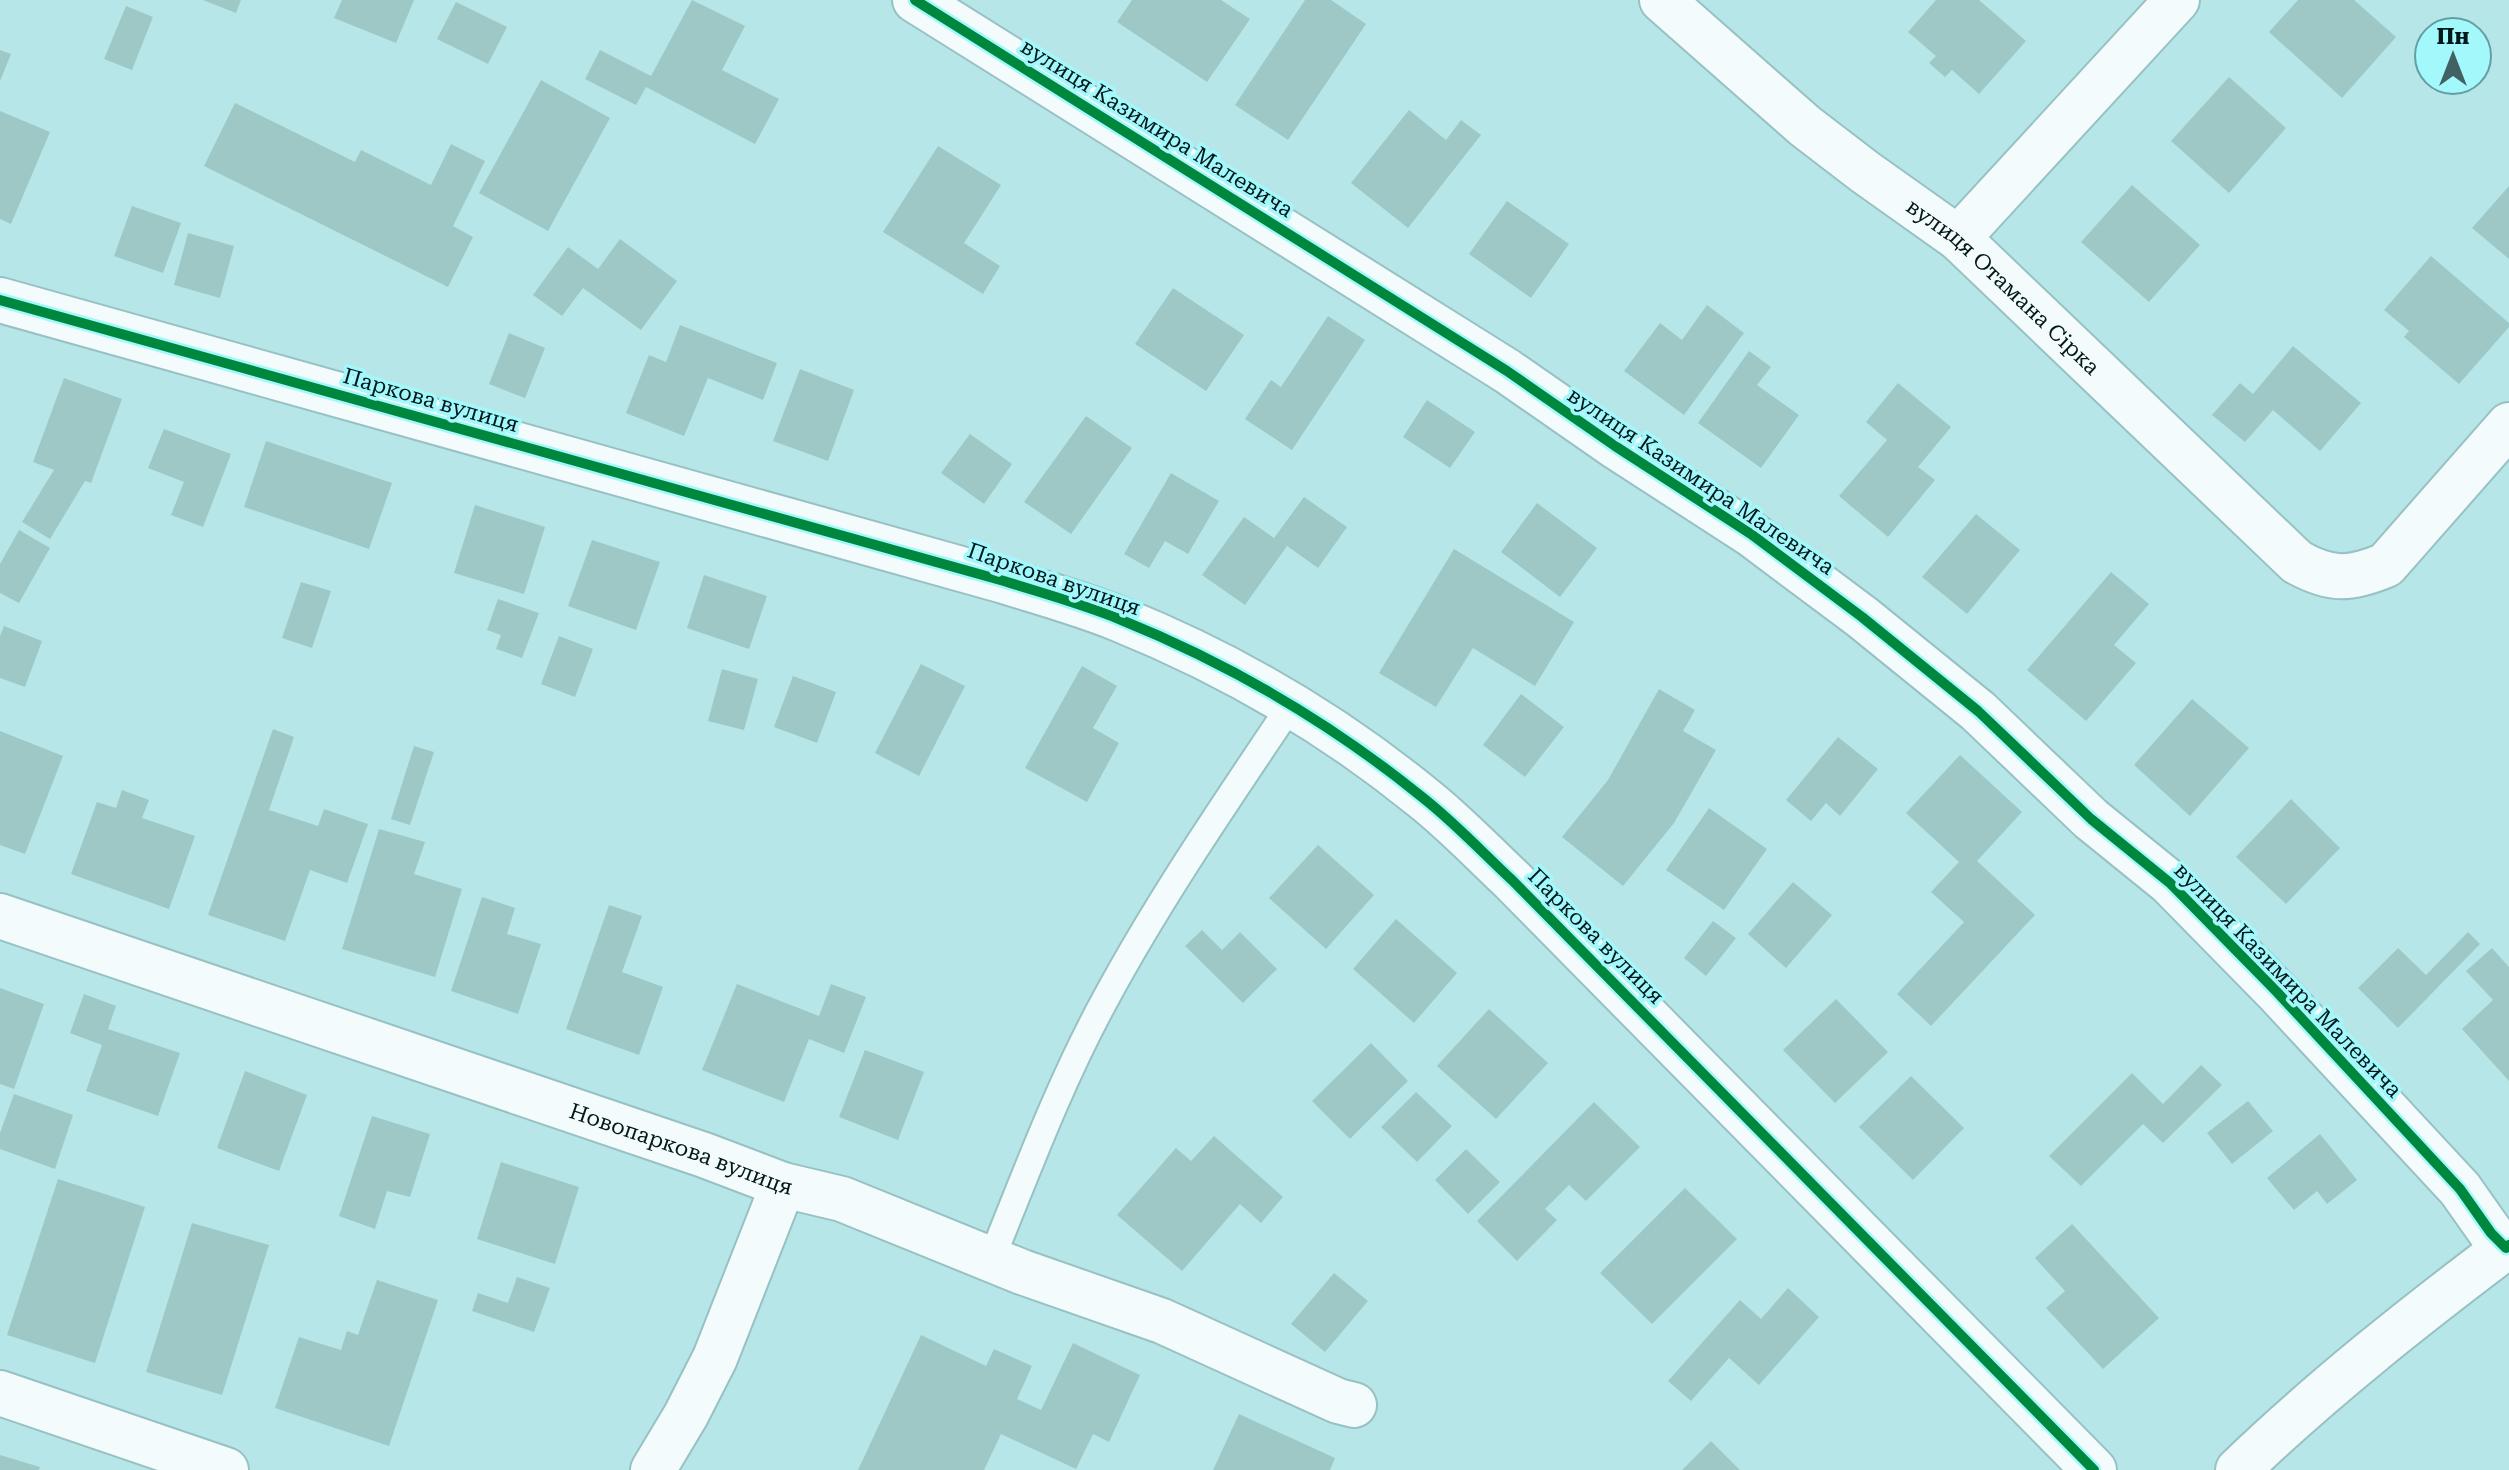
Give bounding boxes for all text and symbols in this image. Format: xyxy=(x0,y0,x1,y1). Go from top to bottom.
north arrow xyxy=(2413,16,2493,96)
text: Пн xyxy=(2437,24,2470,49)
street label: вулиця Казимира Малевича xyxy=(1016,34,1298,222)
street label: вулиця Отамана Сірка xyxy=(1902,193,2105,379)
street label: Паркова вулиця xyxy=(340,363,522,437)
street label: вулиця Казимира Малевича xyxy=(1563,382,1839,580)
street label: Паркова вулиця xyxy=(964,538,1144,620)
street label: вулиця Казимира Малевича xyxy=(2169,858,2407,1102)
street label: Паркова вулиця xyxy=(1523,863,1669,1009)
street label: Новопаркова вулиця xyxy=(566,1098,795,1199)

